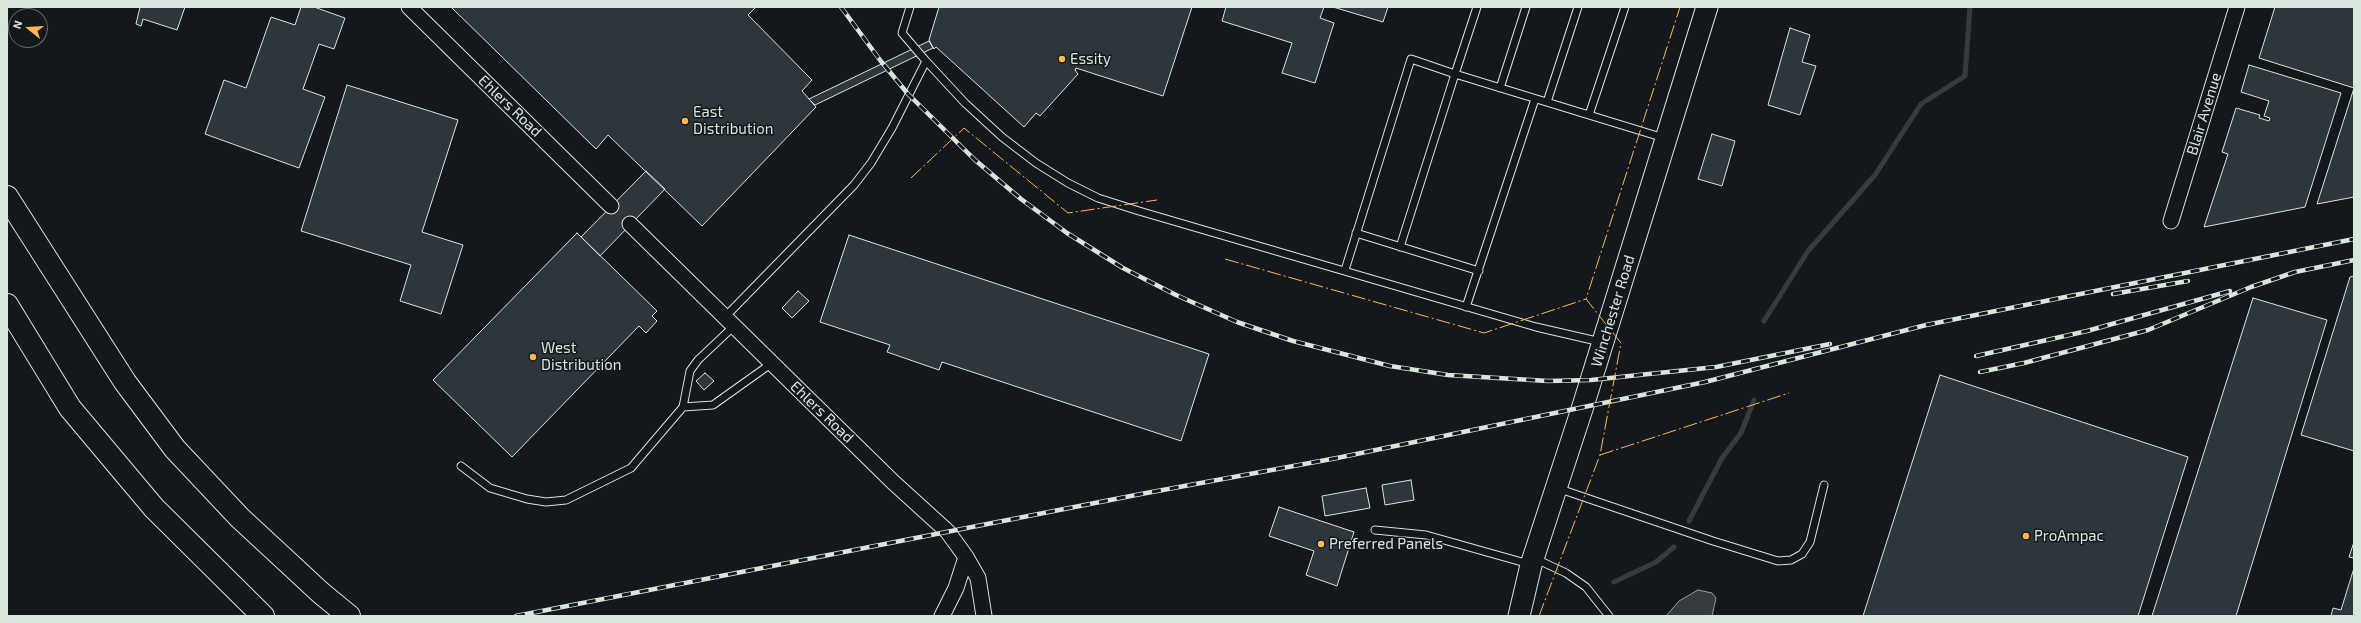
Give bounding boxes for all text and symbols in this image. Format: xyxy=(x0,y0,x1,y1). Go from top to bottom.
north arrow xyxy=(8,8,48,48)
text: N xyxy=(10,19,24,30)
place label: Essity xyxy=(1070,50,1111,68)
marker: Essity xyxy=(1057,54,1067,64)
street label: Ehlers Road xyxy=(475,71,545,141)
street label: Blair Avenue xyxy=(2183,71,2225,157)
place label: East Distribution xyxy=(693,103,774,138)
marker: East Distribution xyxy=(680,116,690,126)
street label: Winchester Road xyxy=(1587,253,1639,369)
place label: West Distribution xyxy=(541,339,622,374)
marker: West Distribution xyxy=(528,352,538,362)
street label: Ehlers Road xyxy=(787,377,857,447)
place label: ProAmpac xyxy=(2034,527,2104,545)
marker: ProAmpac xyxy=(2021,531,2031,541)
place label: Preferred Panels xyxy=(1329,535,1443,553)
marker: Preferred Panels xyxy=(1316,539,1326,549)

